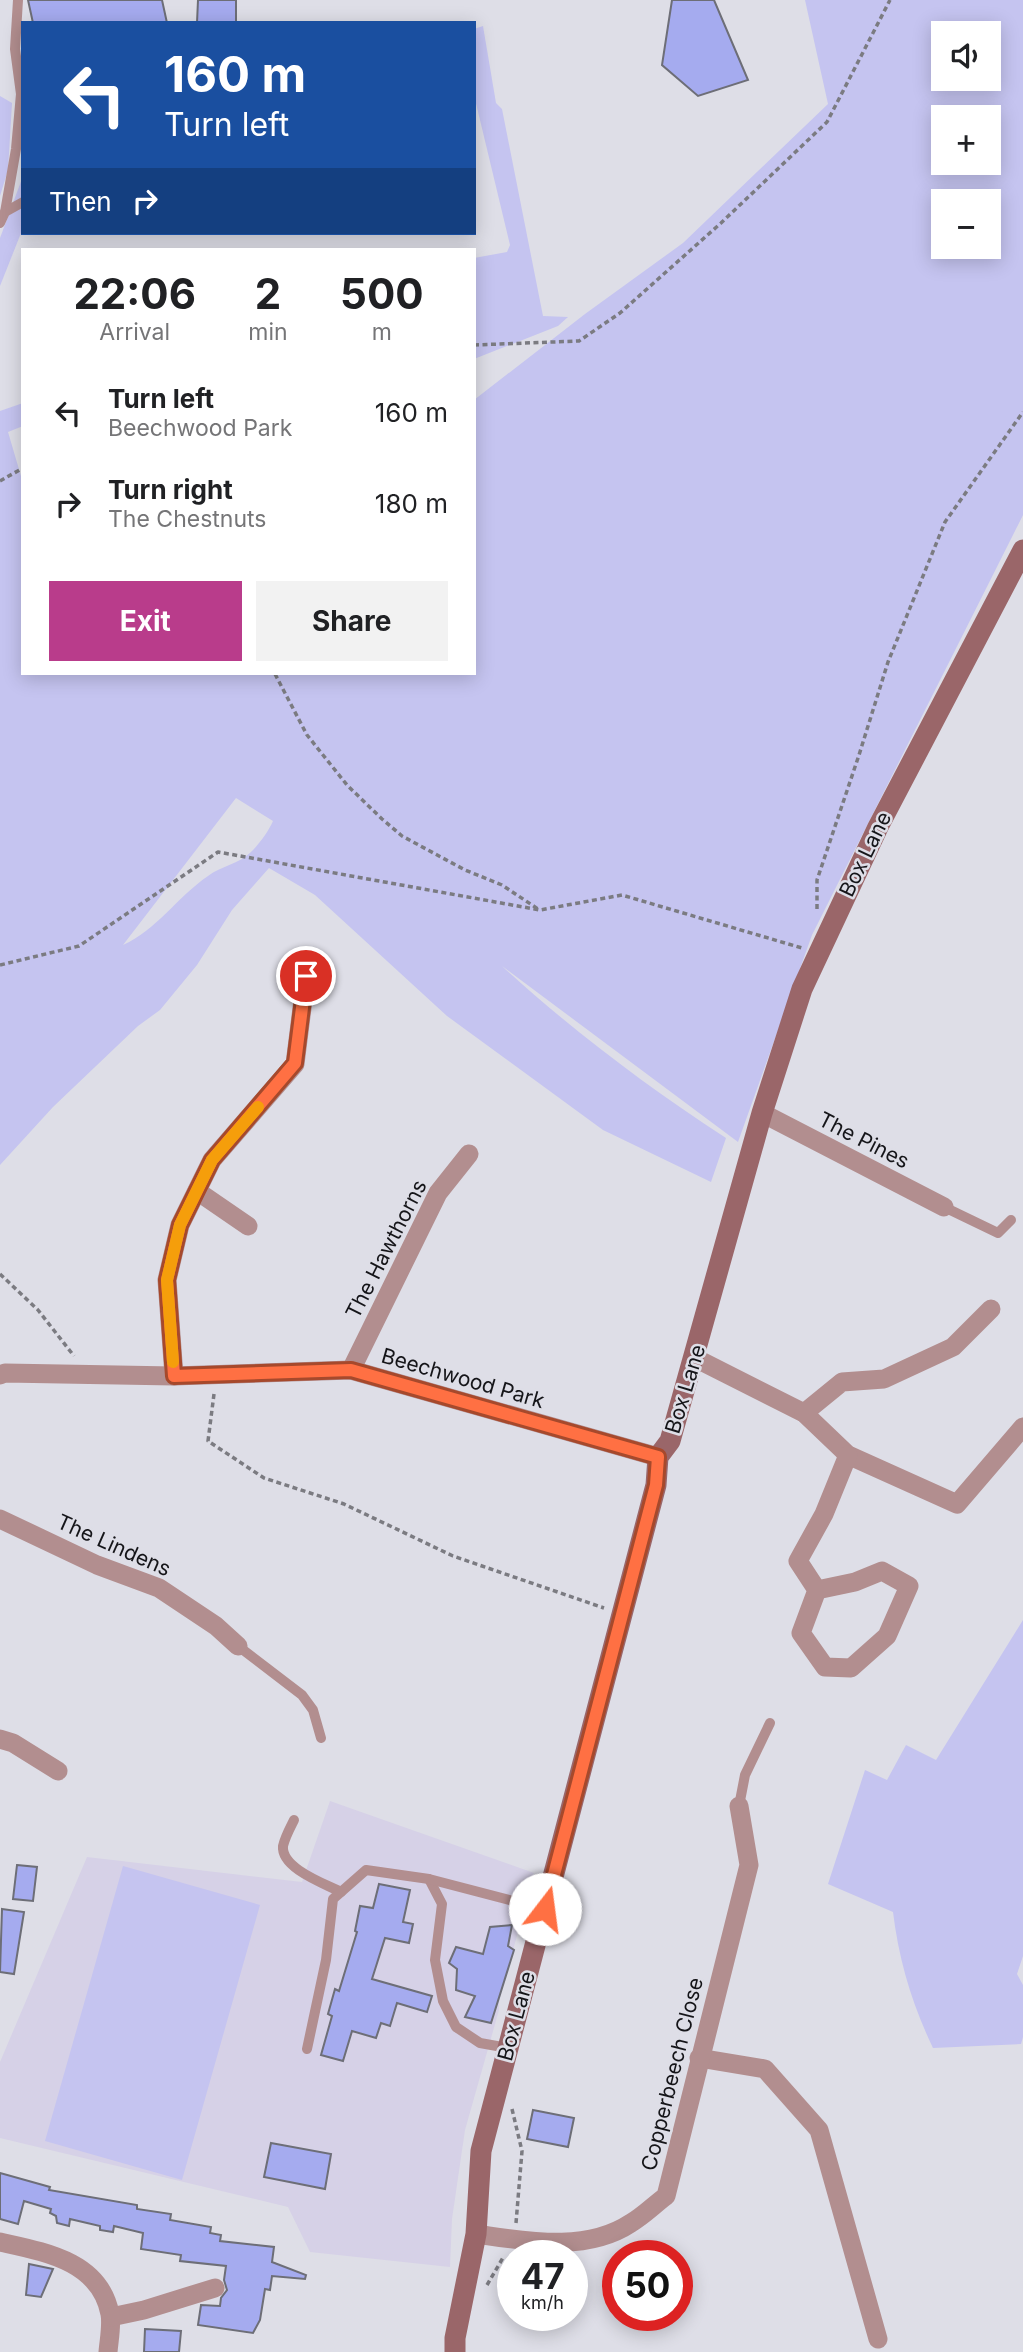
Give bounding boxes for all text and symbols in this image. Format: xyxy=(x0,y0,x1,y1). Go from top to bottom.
map controls xyxy=(931,21,1001,259)
button: sound xyxy=(931,21,1001,91)
text: 160 m xyxy=(164,45,306,104)
icon: left xyxy=(49,49,140,140)
text: Turn left xyxy=(164,105,289,144)
button: + xyxy=(931,105,1001,175)
icon: right xyxy=(126,182,164,220)
text: Then xyxy=(49,186,112,217)
button: − xyxy=(931,189,1001,259)
text: 22:06 xyxy=(73,268,196,319)
text: 2 xyxy=(255,268,281,319)
text: 500 xyxy=(340,268,424,319)
text: Arrival xyxy=(99,318,170,346)
text: min xyxy=(248,318,288,346)
text: m xyxy=(372,318,392,346)
text: Turn left xyxy=(108,383,214,414)
icon: left xyxy=(49,394,87,432)
text: 160 m xyxy=(375,397,448,428)
text: Beechwood Park xyxy=(108,414,292,442)
text: Turn right xyxy=(108,474,233,505)
icon: right xyxy=(49,485,87,523)
text: 180 m xyxy=(375,488,448,519)
text: The Chestnuts xyxy=(108,505,266,533)
button: Exit xyxy=(49,581,242,661)
button: Share xyxy=(256,581,448,661)
street label: Box Lane xyxy=(834,807,896,901)
pin xyxy=(276,946,336,1006)
icon: arrive xyxy=(287,957,325,995)
street label: The Pines xyxy=(815,1107,913,1173)
street label: The Hawthorns xyxy=(340,1175,432,1323)
street label: Box Lane xyxy=(660,1342,710,1436)
street label: Beechwood Park xyxy=(379,1343,548,1413)
street label: The Lindens xyxy=(53,1509,175,1581)
position arrow xyxy=(508,1872,582,1946)
street label: Box Lane xyxy=(492,1969,540,2063)
street label: Copperbeech Close xyxy=(636,1975,708,2173)
speed limit sign: 50 xyxy=(602,2240,693,2331)
text: 47 xyxy=(520,2255,565,2297)
text: km/h xyxy=(521,2292,564,2313)

